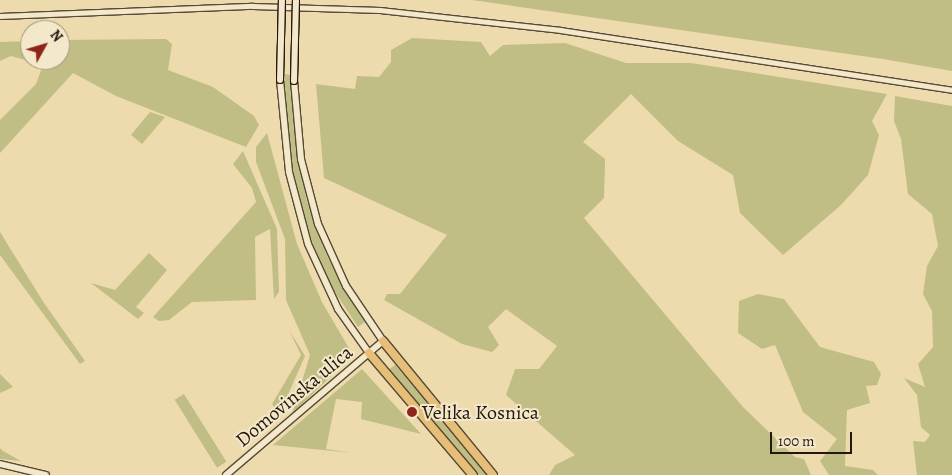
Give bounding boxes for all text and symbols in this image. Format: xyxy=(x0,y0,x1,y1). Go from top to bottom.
north arrow xyxy=(20,20,70,70)
text: N xyxy=(46,26,67,46)
street label: Domovinska ulica xyxy=(231,340,357,452)
place label: Velika Kosnica xyxy=(422,400,539,424)
marker: Velika Kosnica xyxy=(406,406,418,418)
scale bar xyxy=(772,422,854,454)
text: 100 m xyxy=(778,431,815,451)

